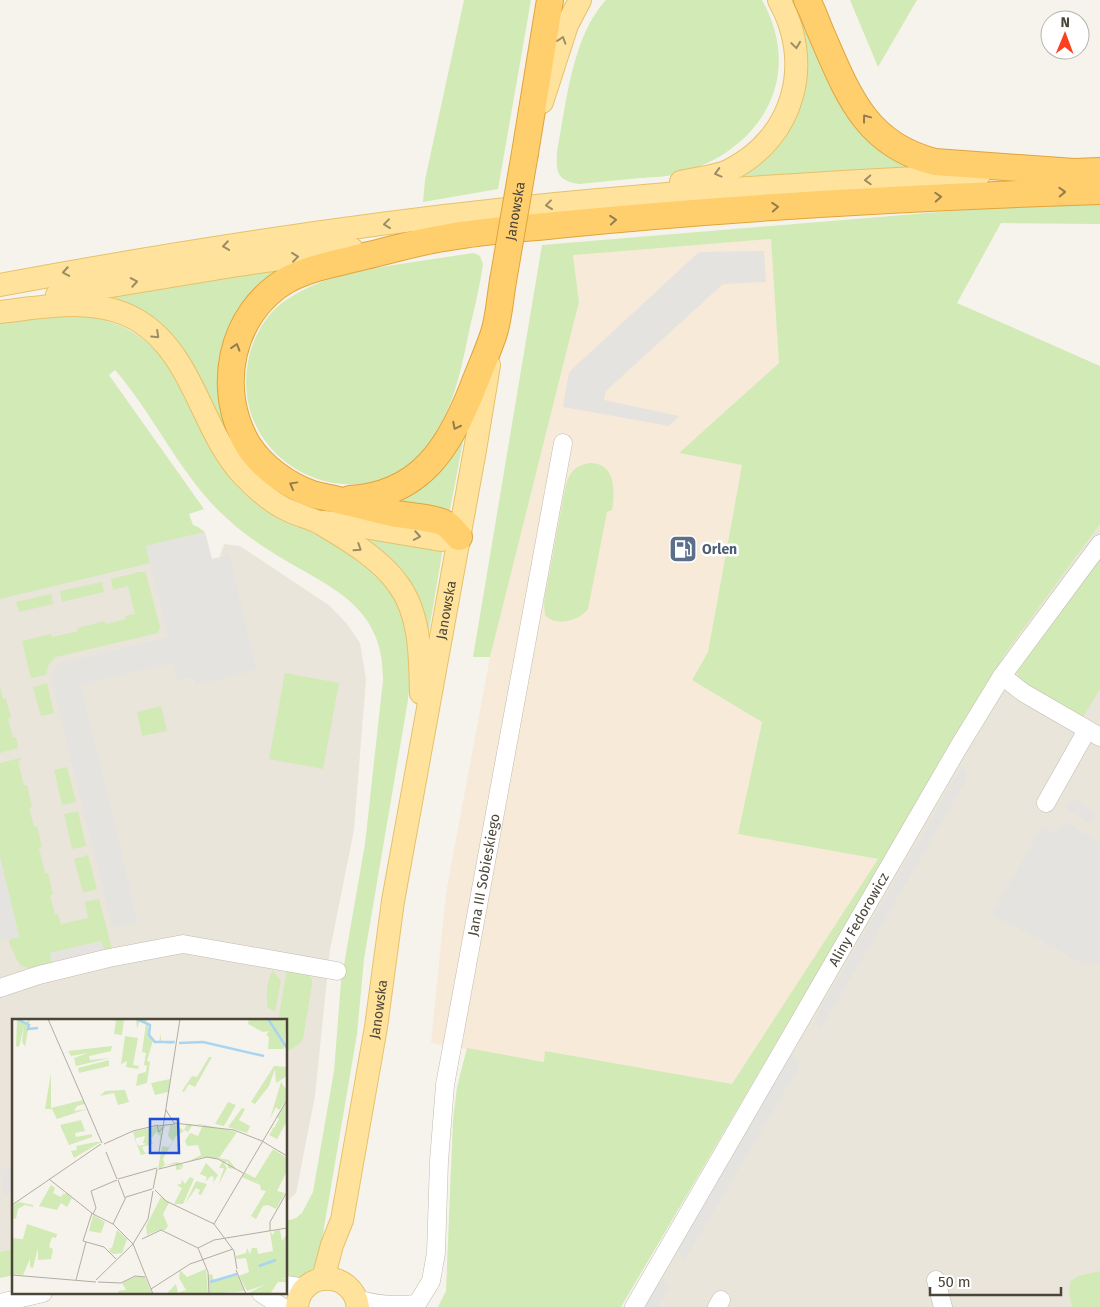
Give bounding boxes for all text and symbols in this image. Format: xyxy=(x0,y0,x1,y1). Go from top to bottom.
north arrow xyxy=(1040,10,1090,60)
text: N xyxy=(1060,14,1070,31)
one-way arrow xyxy=(556,36,566,44)
one-way arrow xyxy=(790,41,800,50)
one-way arrow xyxy=(863,115,871,124)
one-way arrow xyxy=(714,167,723,178)
one-way arrow xyxy=(864,175,872,186)
street label: Janowska xyxy=(502,180,529,242)
one-way arrow xyxy=(1059,187,1067,197)
one-way arrow xyxy=(934,192,942,203)
one-way arrow xyxy=(544,199,552,210)
one-way arrow xyxy=(772,202,780,213)
one-way arrow xyxy=(610,215,618,226)
one-way arrow xyxy=(383,218,391,229)
one-way arrow xyxy=(222,240,230,251)
one-way arrow xyxy=(291,252,299,263)
one-way arrow xyxy=(61,267,70,277)
one-way arrow xyxy=(130,278,138,288)
one-way arrow xyxy=(150,329,159,338)
one-way arrow xyxy=(230,343,240,351)
one-way arrow xyxy=(452,420,462,429)
one-way arrow xyxy=(289,481,298,491)
one-way arrow xyxy=(412,531,421,541)
fuel station icon: Orlen xyxy=(668,534,698,564)
place label: Orlen xyxy=(702,541,737,558)
one-way arrow xyxy=(352,542,361,551)
street label: Janowska xyxy=(433,579,460,641)
street label: Jana III Sobieskiego xyxy=(465,812,504,937)
street label: Aliny Fedorowicz xyxy=(825,870,893,970)
street label: Janowska xyxy=(366,979,391,1040)
inset map xyxy=(12,1019,288,1294)
scale bar xyxy=(930,1264,1061,1296)
text: 50 m xyxy=(938,1273,971,1291)

